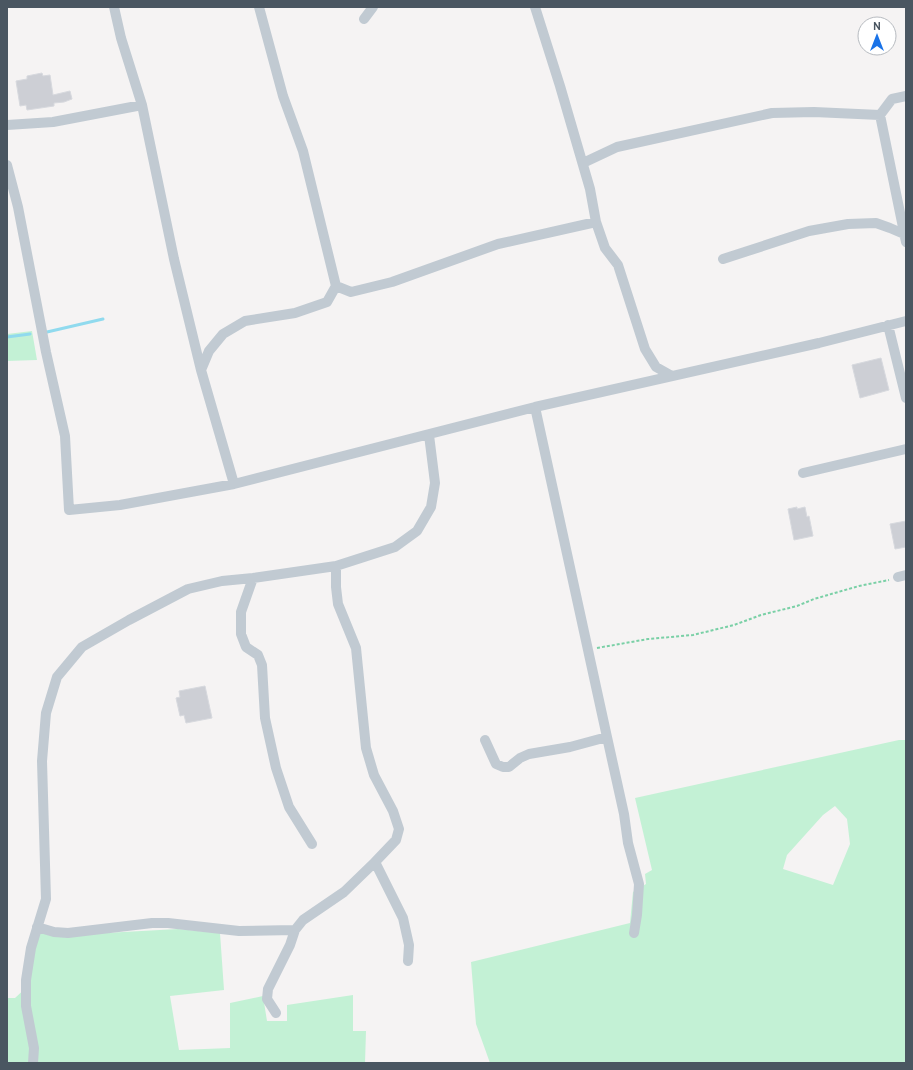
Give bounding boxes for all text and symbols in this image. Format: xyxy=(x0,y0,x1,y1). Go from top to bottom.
north arrow xyxy=(857,16,897,56)
text: N xyxy=(873,20,881,34)

